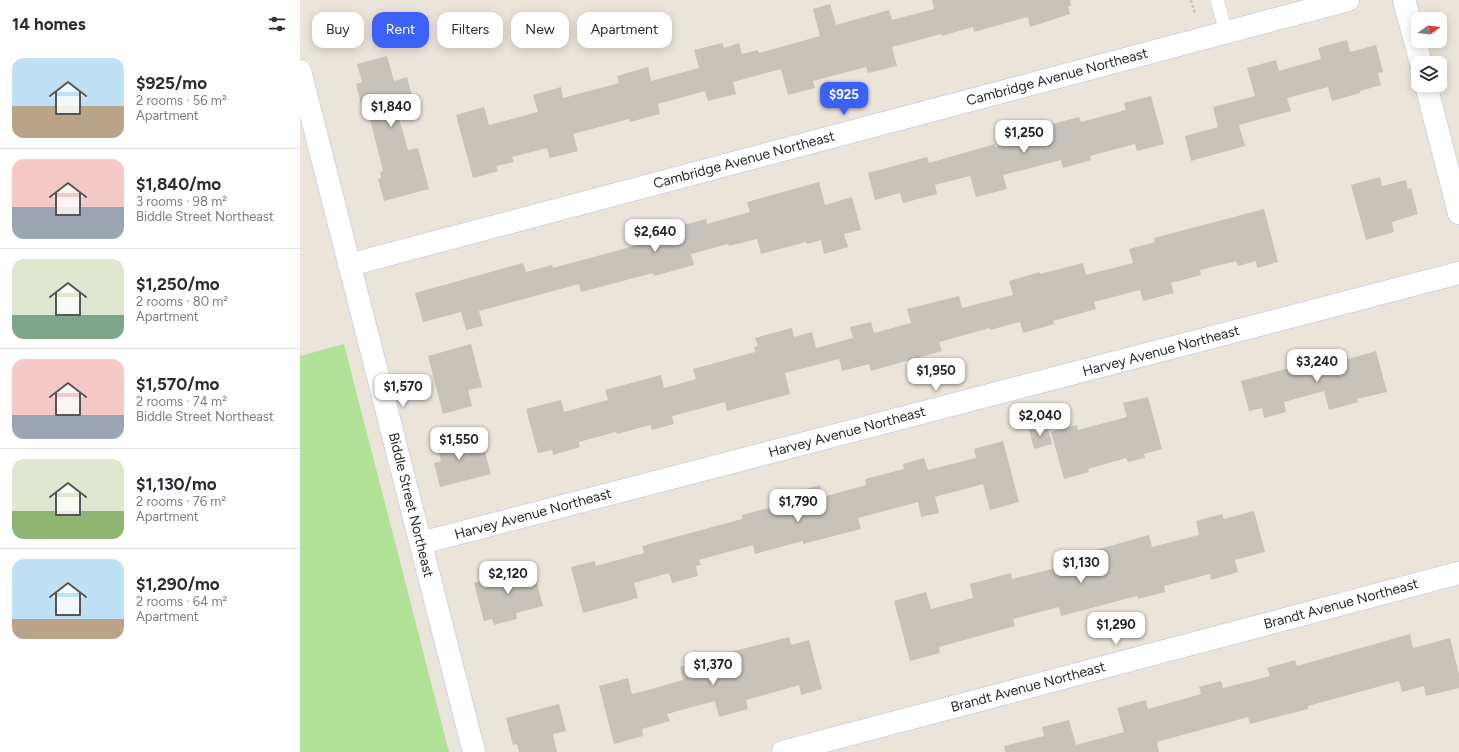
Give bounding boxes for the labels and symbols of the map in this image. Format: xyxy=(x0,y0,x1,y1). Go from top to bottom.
north arrow xyxy=(1411,12,1447,48)
street label: Cambridge Avenue Northeast xyxy=(964,45,1150,109)
pin: $925 xyxy=(820,82,868,116)
pin: $1,840 xyxy=(358,94,424,128)
pin: $1,250 xyxy=(991,120,1057,154)
street label: Cambridge Avenue Northeast xyxy=(651,128,837,192)
pin: $2,640 xyxy=(622,219,688,253)
street label: Harvey Avenue Northeast xyxy=(1081,322,1241,380)
pin: $3,240 xyxy=(1284,349,1350,383)
pin: $1,950 xyxy=(903,358,969,392)
pin: $1,570 xyxy=(370,374,436,408)
street label: Harvey Avenue Northeast xyxy=(767,403,927,461)
pin: $2,040 xyxy=(1007,403,1073,437)
pin: $1,550 xyxy=(426,427,492,461)
street label: Biddle Street Northeast xyxy=(385,431,437,579)
street label: Harvey Avenue Northeast xyxy=(453,485,613,543)
pin: $1,790 xyxy=(765,489,831,523)
pin: $1,130 xyxy=(1048,550,1114,584)
pin: $2,120 xyxy=(475,561,541,595)
street label: Brandt Avenue Northeast xyxy=(1262,575,1420,633)
pin: $1,290 xyxy=(1083,612,1149,646)
pin: $1,370 xyxy=(680,652,746,686)
street label: Brandt Avenue Northeast xyxy=(949,658,1107,716)

